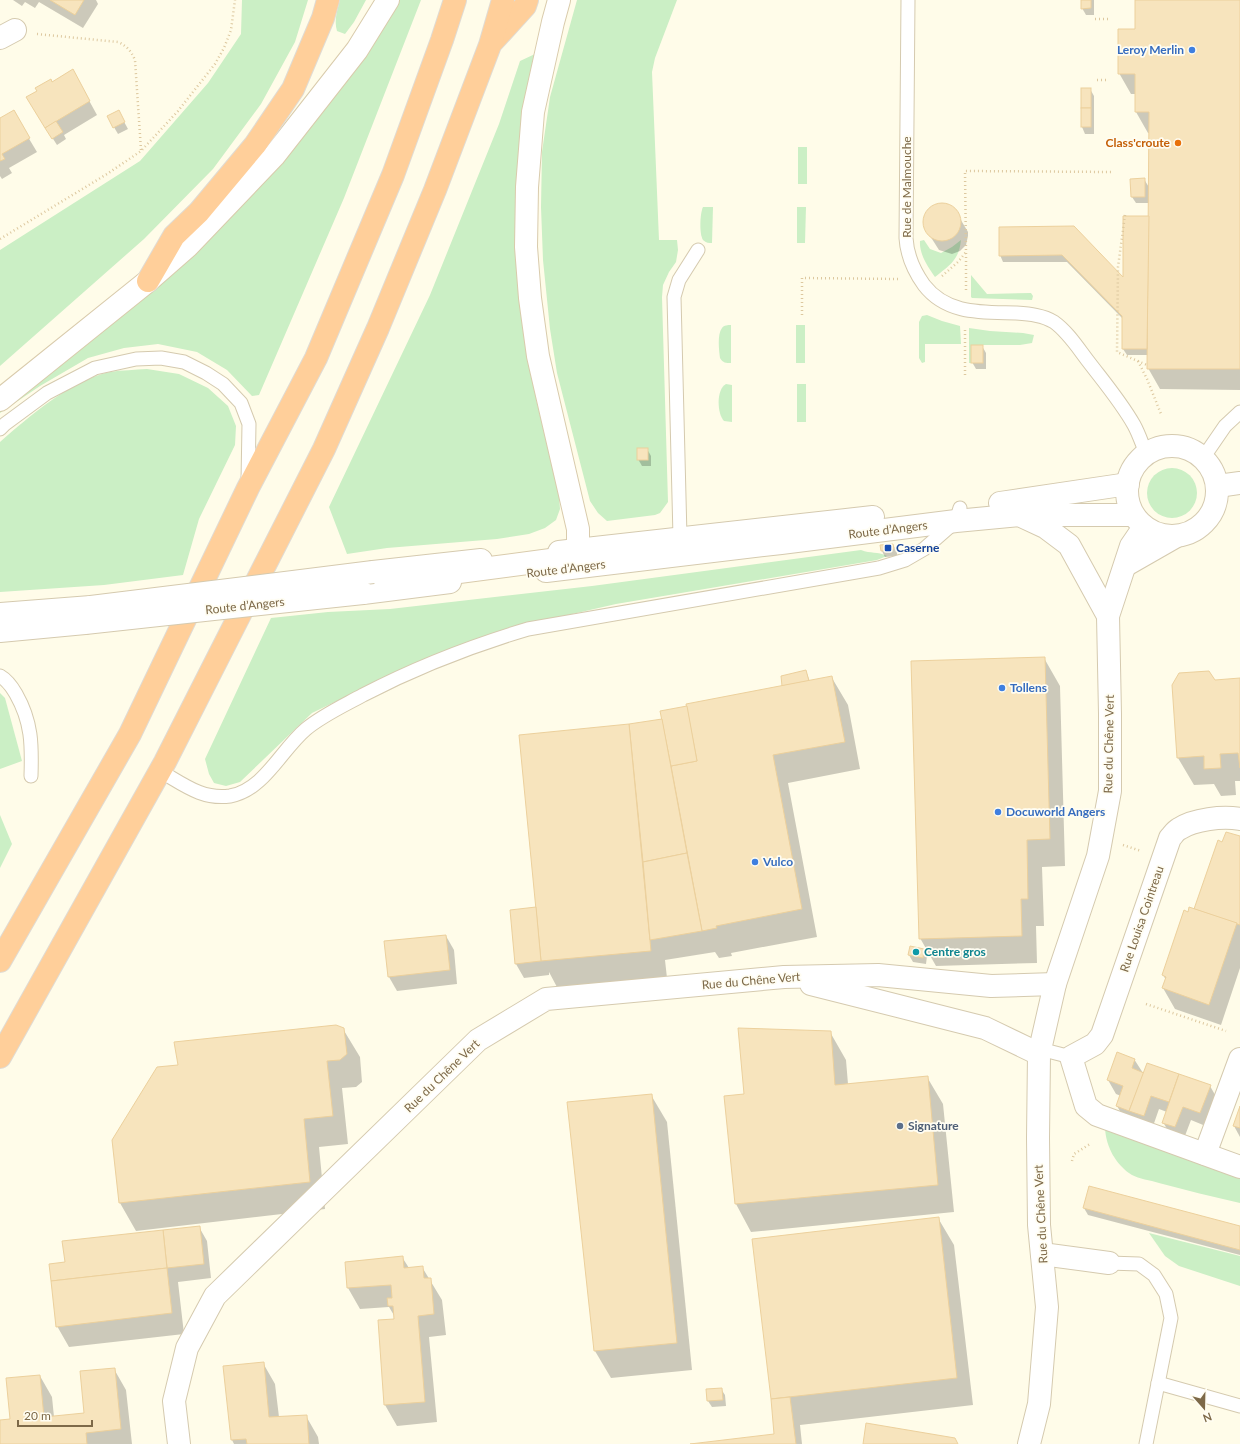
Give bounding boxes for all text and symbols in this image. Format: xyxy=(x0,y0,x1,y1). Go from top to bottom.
place label: Leroy Merlin xyxy=(1117,42,1184,57)
marker: Leroy Merlin xyxy=(1187,45,1197,55)
place label: Class'croute xyxy=(1106,135,1171,150)
street label: Rue de Malmouche xyxy=(899,136,914,238)
marker: Class'croute xyxy=(1173,138,1183,148)
street label: Route d’Angers xyxy=(848,517,928,542)
place label: Caserne xyxy=(896,540,940,555)
marker: Caserne xyxy=(883,543,893,553)
street label: Route d’Angers xyxy=(526,556,606,581)
street label: Route d’Angers xyxy=(205,594,285,617)
place label: Tollens xyxy=(1010,680,1047,695)
marker: Tollens xyxy=(997,683,1007,693)
street label: Rue du Chêne Vert xyxy=(1100,694,1117,794)
place label: Docuworld Angers xyxy=(1006,804,1105,819)
marker: Docuworld Angers xyxy=(993,807,1003,817)
place label: Vulco xyxy=(762,854,793,869)
marker: Vulco xyxy=(750,857,760,867)
street label: Rue Louisa Cointreau xyxy=(1116,864,1167,974)
place label: Centre gros xyxy=(924,944,986,959)
marker: Centre gros xyxy=(911,947,921,957)
street label: Rue du Chêne Vert xyxy=(701,969,802,992)
street label: Rue du Chêne Vert xyxy=(401,1035,483,1115)
place label: Signature xyxy=(908,1118,959,1133)
marker: Signature xyxy=(895,1121,905,1131)
street label: Rue du Chêne Vert xyxy=(1030,1164,1051,1264)
north arrow xyxy=(1184,1388,1224,1428)
scale bar xyxy=(18,1402,92,1428)
text: 20 m xyxy=(24,1408,51,1423)
text: N xyxy=(1201,1410,1214,1425)

